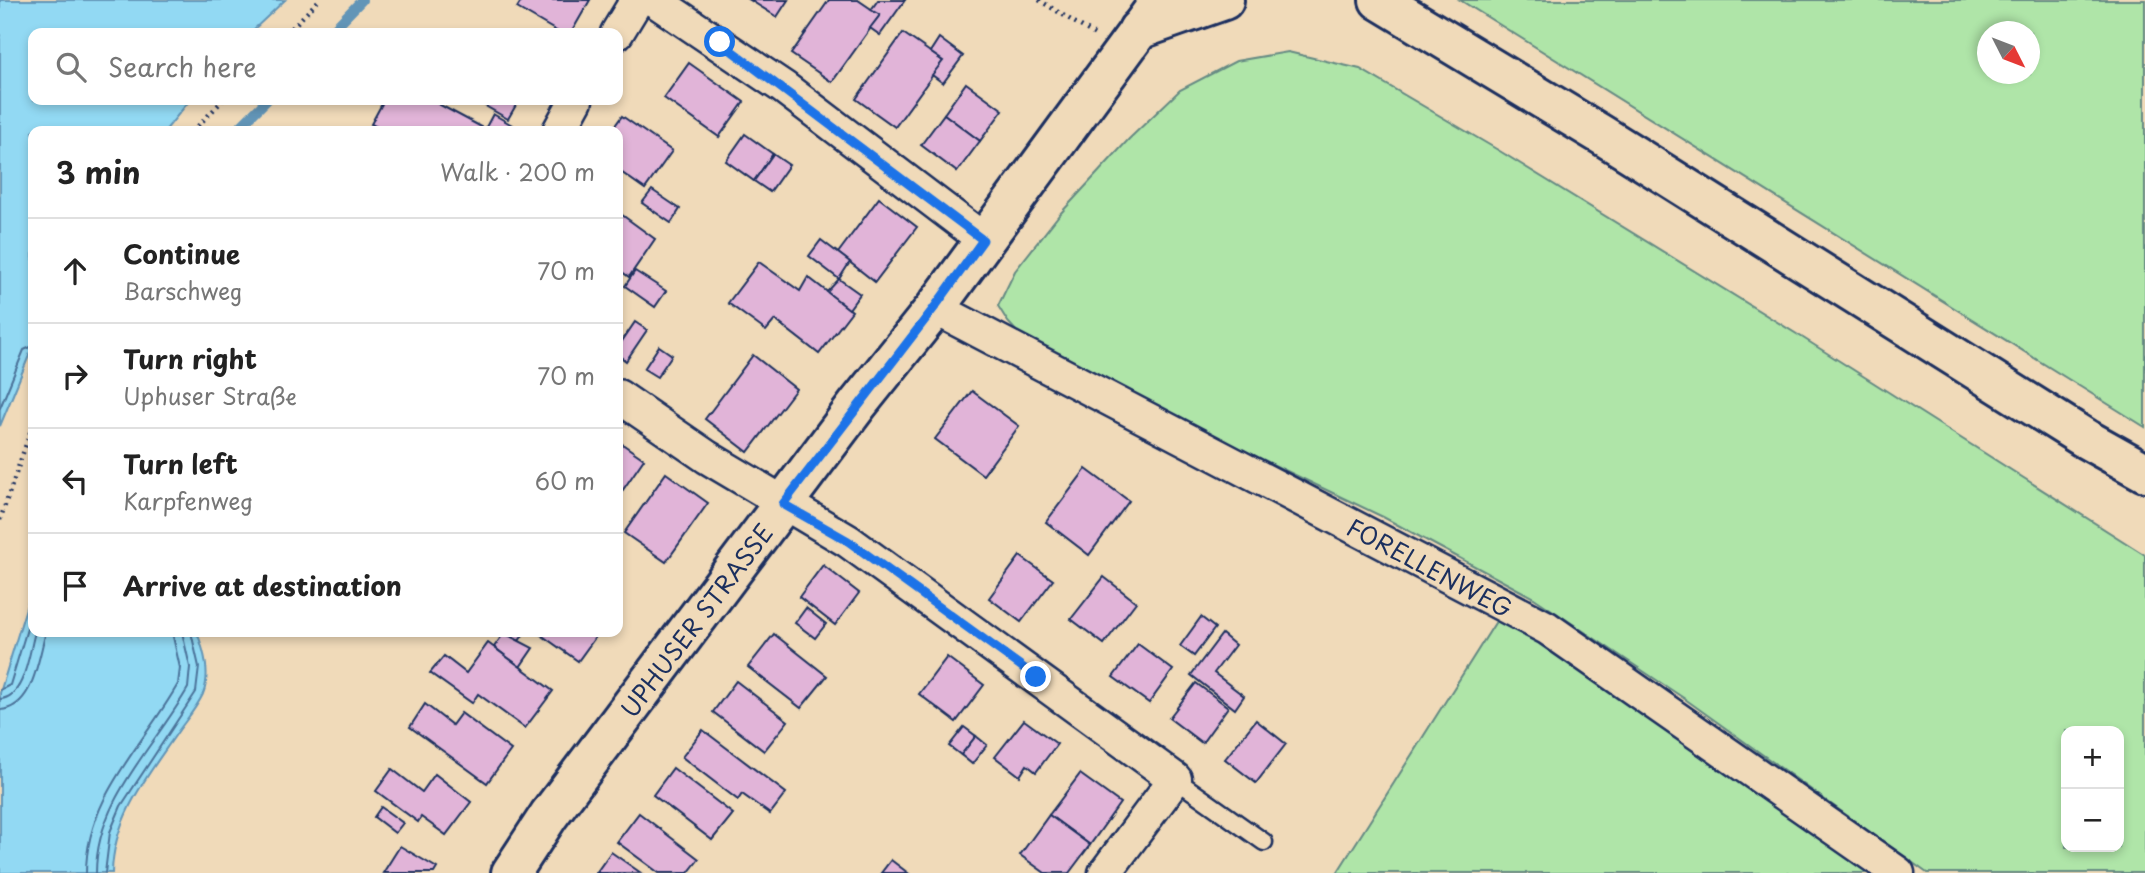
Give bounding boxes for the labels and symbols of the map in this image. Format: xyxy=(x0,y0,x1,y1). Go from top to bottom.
north arrow xyxy=(1977,21,2040,84)
route start xyxy=(704,26,735,57)
street label: FORELLENWEG xyxy=(1341,508,1519,626)
street label: UPHUSER STRASSE xyxy=(611,515,781,725)
route end xyxy=(1020,661,1051,692)

